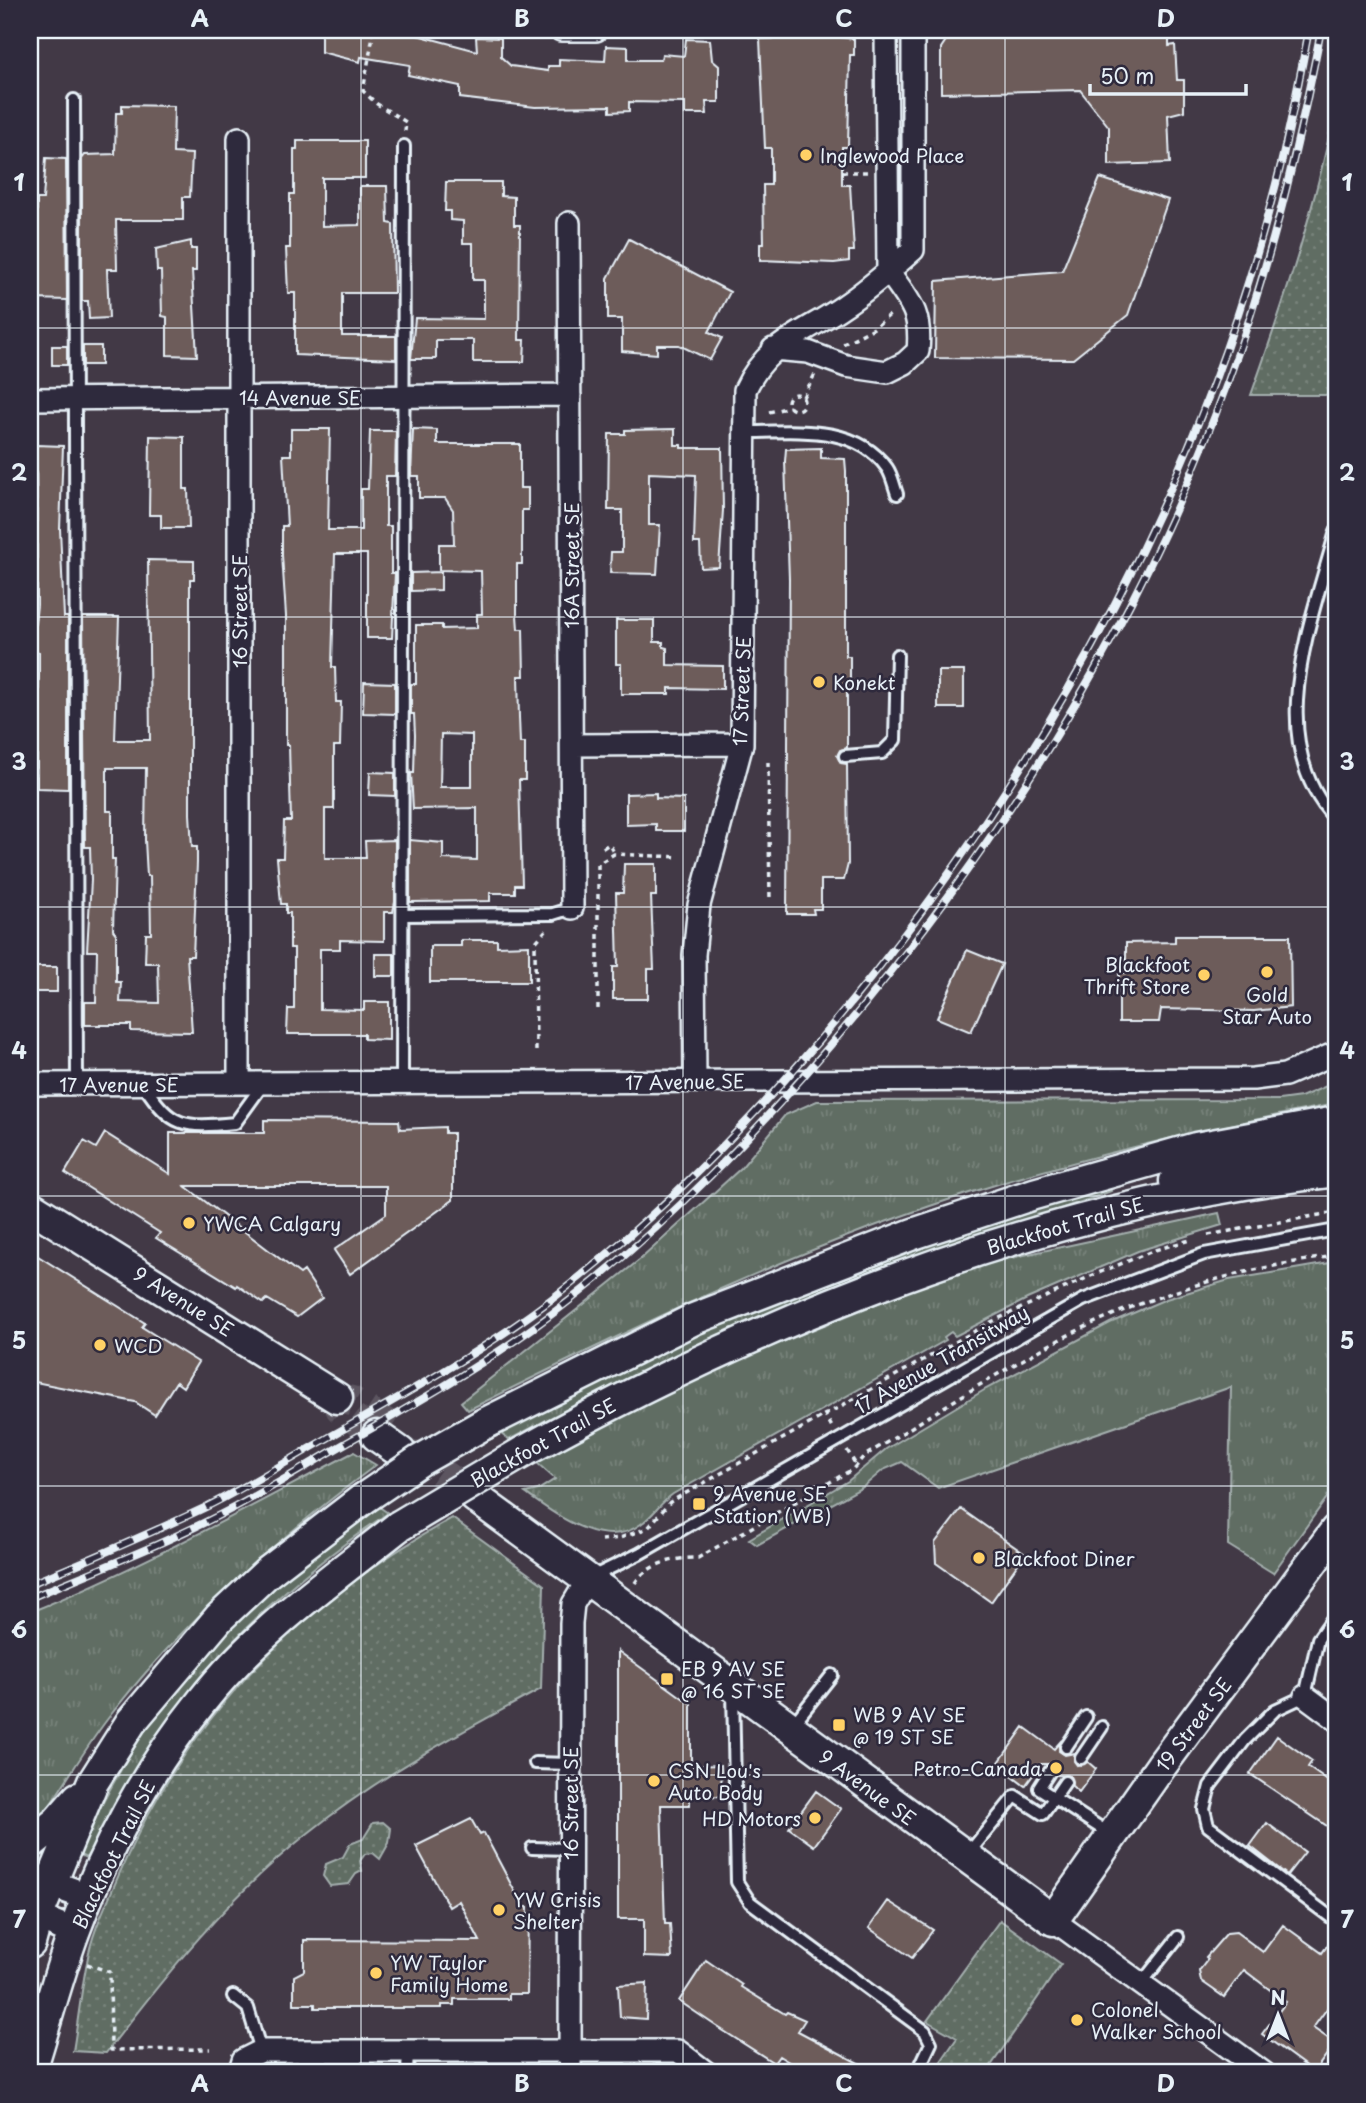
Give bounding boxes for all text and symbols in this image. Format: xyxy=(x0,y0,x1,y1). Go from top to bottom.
text: A xyxy=(191,0,209,35)
text: B xyxy=(514,0,530,35)
text: C xyxy=(835,0,853,35)
text: D xyxy=(1157,0,1175,35)
scale bar xyxy=(1090,52,1245,96)
text: 50 m xyxy=(1100,59,1154,91)
place label: Inglewood Place xyxy=(820,141,964,169)
marker: Inglewood Place xyxy=(798,147,814,163)
text: 1 xyxy=(14,164,25,199)
text: 1 xyxy=(1342,164,1353,199)
street label: 14 Avenue SE xyxy=(239,383,361,411)
text: 2 xyxy=(11,454,27,489)
text: 2 xyxy=(1339,454,1355,489)
street label: 16A Street SE xyxy=(557,502,585,628)
street label: 16 Street SE xyxy=(225,554,253,668)
street label: 17 Street SE xyxy=(725,636,757,746)
place label: Konekt xyxy=(833,668,896,696)
marker: Konekt xyxy=(811,674,827,690)
text: 3 xyxy=(11,743,27,778)
text: 3 xyxy=(1339,743,1355,778)
place label: Blackfoot Thrift Store xyxy=(1083,950,1190,1000)
marker: Gold Star Auto xyxy=(1259,964,1275,980)
marker: Blackfoot Thrift Store xyxy=(1196,967,1212,983)
place label: Gold Star Auto xyxy=(1222,980,1312,1030)
text: 4 xyxy=(11,1032,27,1067)
text: 4 xyxy=(1339,1032,1355,1067)
street label: 17 Avenue SE xyxy=(625,1066,745,1096)
street label: 17 Avenue SE xyxy=(59,1070,179,1098)
street label: Blackfoot Trail SE xyxy=(983,1189,1147,1261)
place label: YWCA Calgary xyxy=(203,1209,341,1237)
marker: YWCA Calgary xyxy=(181,1215,197,1231)
street label: 9 Avenue SE xyxy=(128,1259,240,1343)
street label: 17 Avenue Transitway xyxy=(849,1298,1033,1420)
text: 5 xyxy=(12,1322,26,1357)
text: 5 xyxy=(1340,1322,1354,1357)
place label: WCD xyxy=(114,1331,162,1359)
marker: WCD xyxy=(92,1337,108,1353)
street label: Blackfoot Trail SE xyxy=(465,1390,621,1494)
place label: 9 Avenue SE Station (WB) xyxy=(713,1479,831,1529)
marker: 9 Avenue SE Station (WB) xyxy=(691,1496,707,1512)
place label: Blackfoot Diner xyxy=(993,1544,1135,1572)
marker: Blackfoot Diner xyxy=(971,1550,987,1566)
text: 6 xyxy=(11,1611,27,1646)
text: 6 xyxy=(1339,1611,1355,1646)
place label: EB 9 AV SE @ 16 ST SE xyxy=(681,1654,786,1704)
marker: EB 9 AV SE @ 16 ST SE xyxy=(659,1671,675,1687)
street label: 19 Street SE xyxy=(1148,1671,1238,1777)
place label: WB 9 AV SE @ 19 ST SE xyxy=(853,1700,966,1750)
marker: WB 9 AV SE @ 19 ST SE xyxy=(831,1717,847,1733)
street label: 9 Avenue SE xyxy=(814,1742,922,1832)
street label: 16 Street SE xyxy=(556,1746,584,1860)
place label: Petro-Canada xyxy=(913,1754,1042,1782)
place label: CSN Lou's Auto Body xyxy=(668,1756,763,1806)
marker: Petro-Canada xyxy=(1048,1760,1064,1776)
marker: CSN Lou's Auto Body xyxy=(646,1773,662,1789)
street label: Blackfoot Trail SE xyxy=(65,1775,161,1933)
place label: HD Motors xyxy=(702,1804,801,1832)
marker: HD Motors xyxy=(807,1810,823,1826)
place label: YW Crisis Shelter xyxy=(513,1885,601,1935)
text: 7 xyxy=(12,1901,26,1936)
text: 7 xyxy=(1340,1901,1354,1936)
marker: YW Crisis Shelter xyxy=(491,1902,507,1918)
place label: YW Taylor Family Home xyxy=(390,1948,508,1998)
marker: YW Taylor Family Home xyxy=(368,1965,384,1981)
north arrow xyxy=(1244,1980,1314,2050)
text: N xyxy=(1270,1983,1286,2011)
place label: Colonel Walker School xyxy=(1091,1995,1222,2045)
marker: Colonel Walker School xyxy=(1069,2012,1085,2028)
text: A xyxy=(191,2065,209,2100)
text: B xyxy=(514,2065,530,2100)
text: C xyxy=(835,2065,853,2100)
text: D xyxy=(1157,2065,1175,2100)

